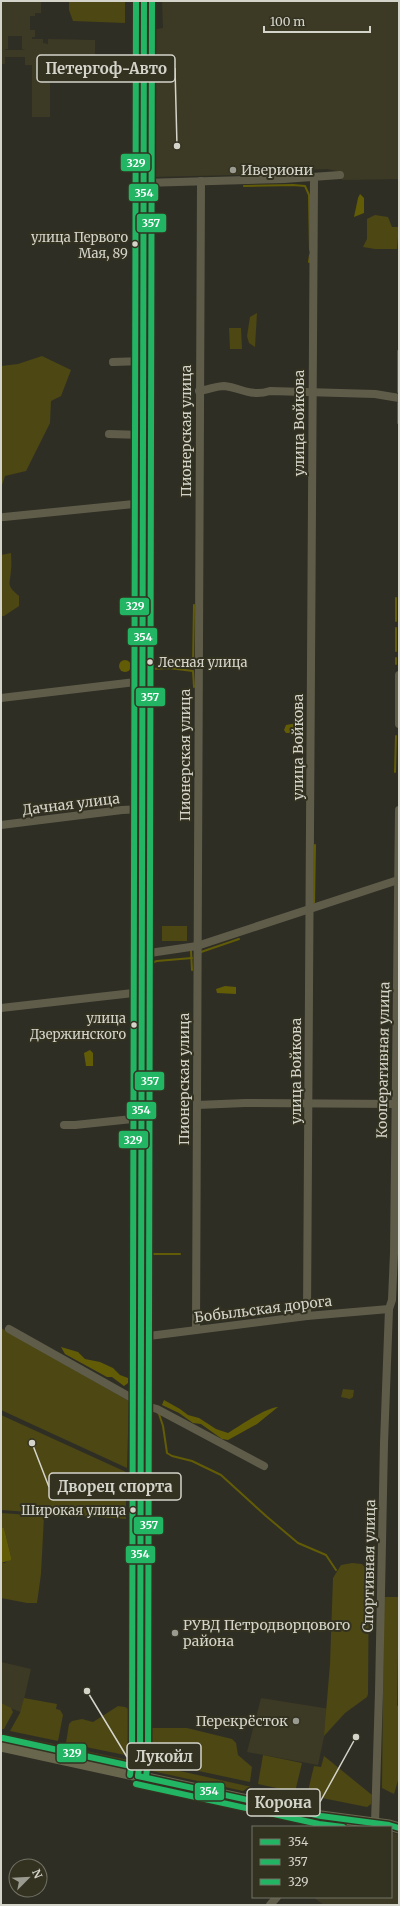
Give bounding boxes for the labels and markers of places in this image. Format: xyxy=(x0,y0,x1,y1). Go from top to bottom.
callout: Петергоф-Авто xyxy=(37,55,175,82)
place label: Ивериони xyxy=(241,161,314,179)
marker: Ивериони xyxy=(228,165,238,175)
place label: улица Первого Мая, 89 xyxy=(31,229,128,262)
marker: улица Первого Мая, 89 xyxy=(130,239,140,249)
place label: Лесная улица xyxy=(158,654,247,671)
marker: Лесная улица xyxy=(145,657,155,667)
place label: улица Дзержинского xyxy=(30,1010,126,1043)
marker: улица Дзержинского xyxy=(129,1020,139,1030)
callout: Дворец спорта xyxy=(49,1473,181,1500)
place label: Широкая улица xyxy=(21,1502,126,1519)
marker: Широкая улица xyxy=(128,1505,138,1515)
place label: РУВД Петродворцового района xyxy=(183,1616,350,1650)
marker: РУВД Петродворцового района xyxy=(170,1628,180,1638)
place label: Перекрёсток xyxy=(196,1712,288,1730)
marker: Перекрёсток xyxy=(291,1716,301,1726)
callout: Лукойл xyxy=(127,1743,201,1770)
callout: Корона xyxy=(247,1789,320,1816)

